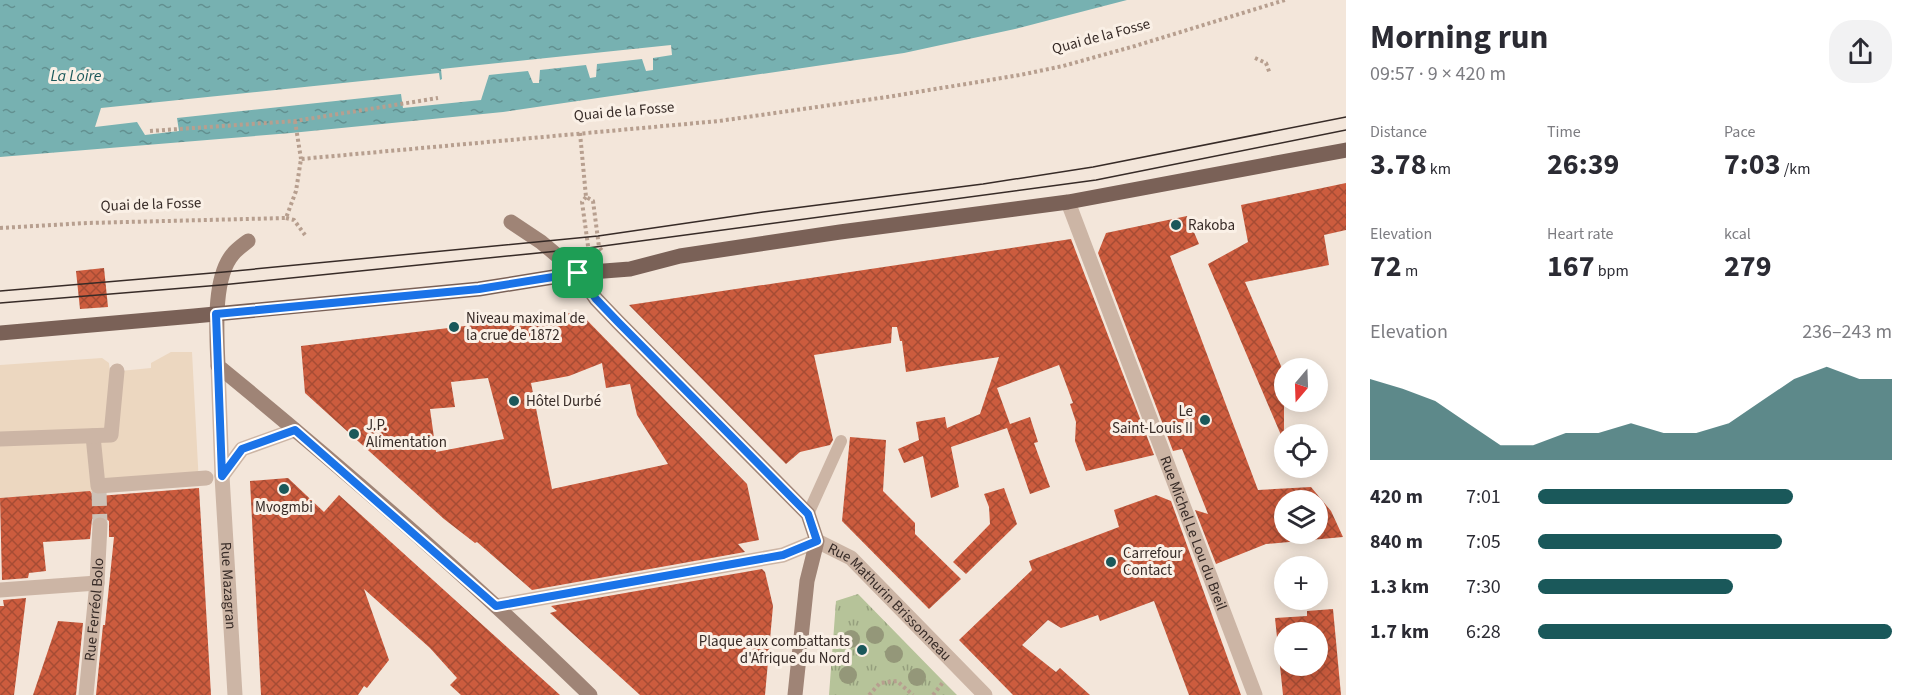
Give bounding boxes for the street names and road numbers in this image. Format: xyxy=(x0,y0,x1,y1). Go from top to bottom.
street label: Quai de la Fosse xyxy=(1050,13,1153,60)
street label: Quai de la Fosse xyxy=(573,97,675,126)
street label: Quai de la Fosse xyxy=(100,192,202,217)
street label: Rue Michel Le Lou du Breil xyxy=(1154,453,1232,614)
street label: Rue Mathurin Brissonneau xyxy=(824,538,956,666)
street label: Rue Mazagran xyxy=(215,541,241,630)
street label: Rue Ferréol Bolo xyxy=(79,557,109,662)

